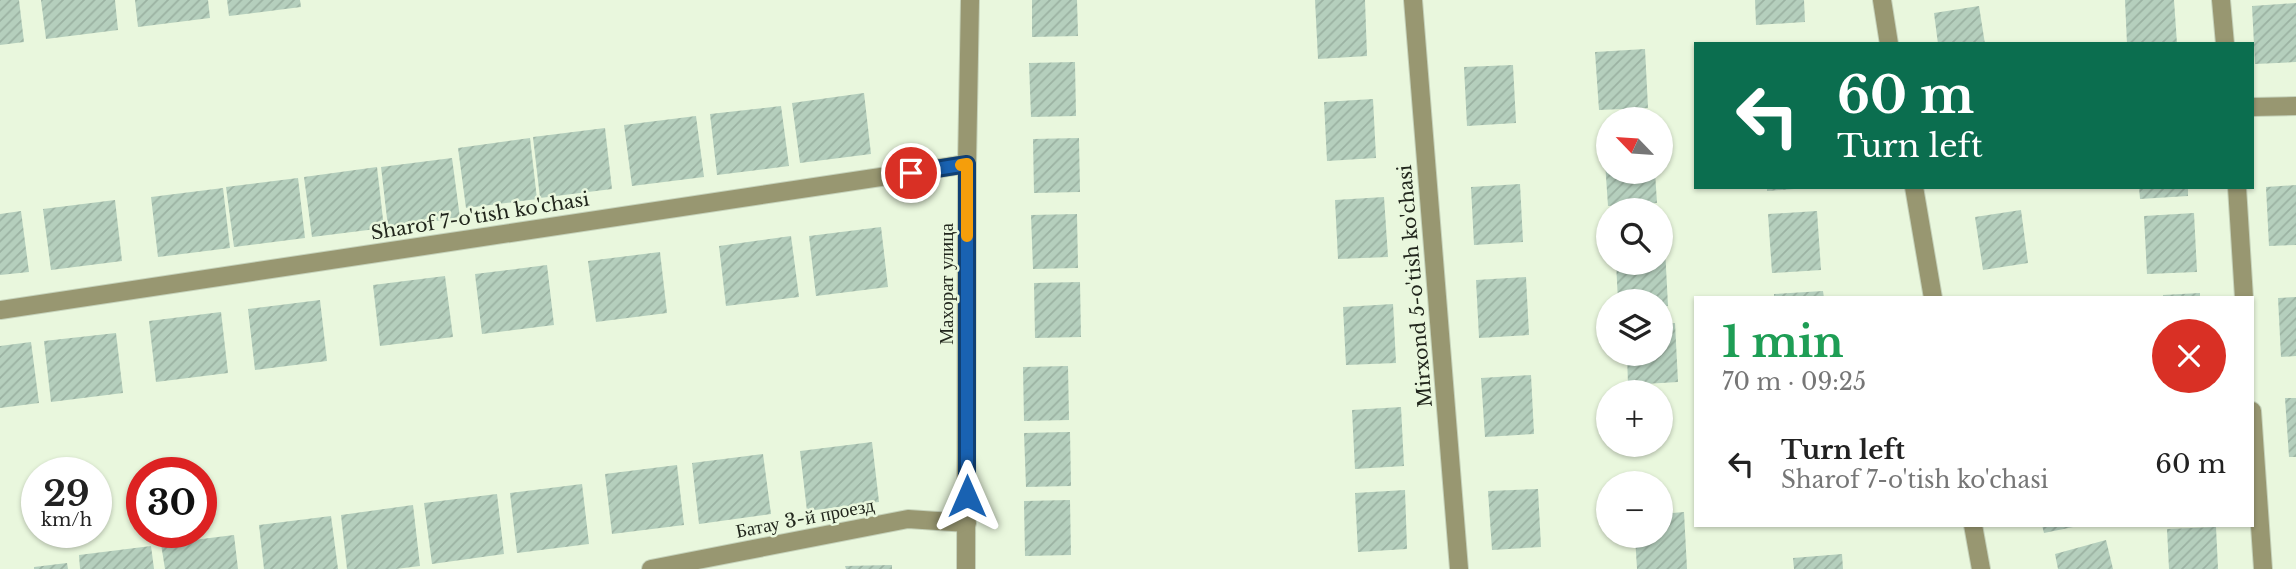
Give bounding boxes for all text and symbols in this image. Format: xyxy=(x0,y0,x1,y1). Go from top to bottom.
text: 60 m xyxy=(1837,65,1974,126)
icon: left xyxy=(1722,70,1813,161)
north arrow xyxy=(1596,107,1673,184)
map controls xyxy=(1596,107,1673,548)
text: Turn left xyxy=(1837,126,1983,166)
pin xyxy=(881,143,941,203)
icon: arrive xyxy=(892,154,930,192)
street label: Mirxond 5-o'tish ko'chasi xyxy=(1393,163,1437,408)
street label: Sharof 7-o'tish ko'chasi xyxy=(369,187,591,245)
button: search xyxy=(1596,198,1673,275)
street label: Махорат улица xyxy=(935,223,958,345)
button: layers xyxy=(1596,289,1673,366)
text: 1 min xyxy=(1722,316,1844,368)
button: close xyxy=(2152,319,2226,393)
text: 70 m · 09:25 xyxy=(1722,368,1866,396)
button: + xyxy=(1596,380,1673,457)
text: Turn left xyxy=(1781,434,1905,466)
icon: left xyxy=(1722,445,1760,483)
text: 60 m xyxy=(2155,448,2226,480)
speed limit sign: 30 xyxy=(126,457,217,548)
position arrow xyxy=(930,459,1004,533)
text: Sharof 7-o'tish ko'chasi xyxy=(1781,466,2048,494)
button: − xyxy=(1596,471,1673,548)
text: 29 xyxy=(43,472,90,515)
street label: Батау 3-й проезд xyxy=(734,493,877,543)
text: km/h xyxy=(41,509,92,531)

